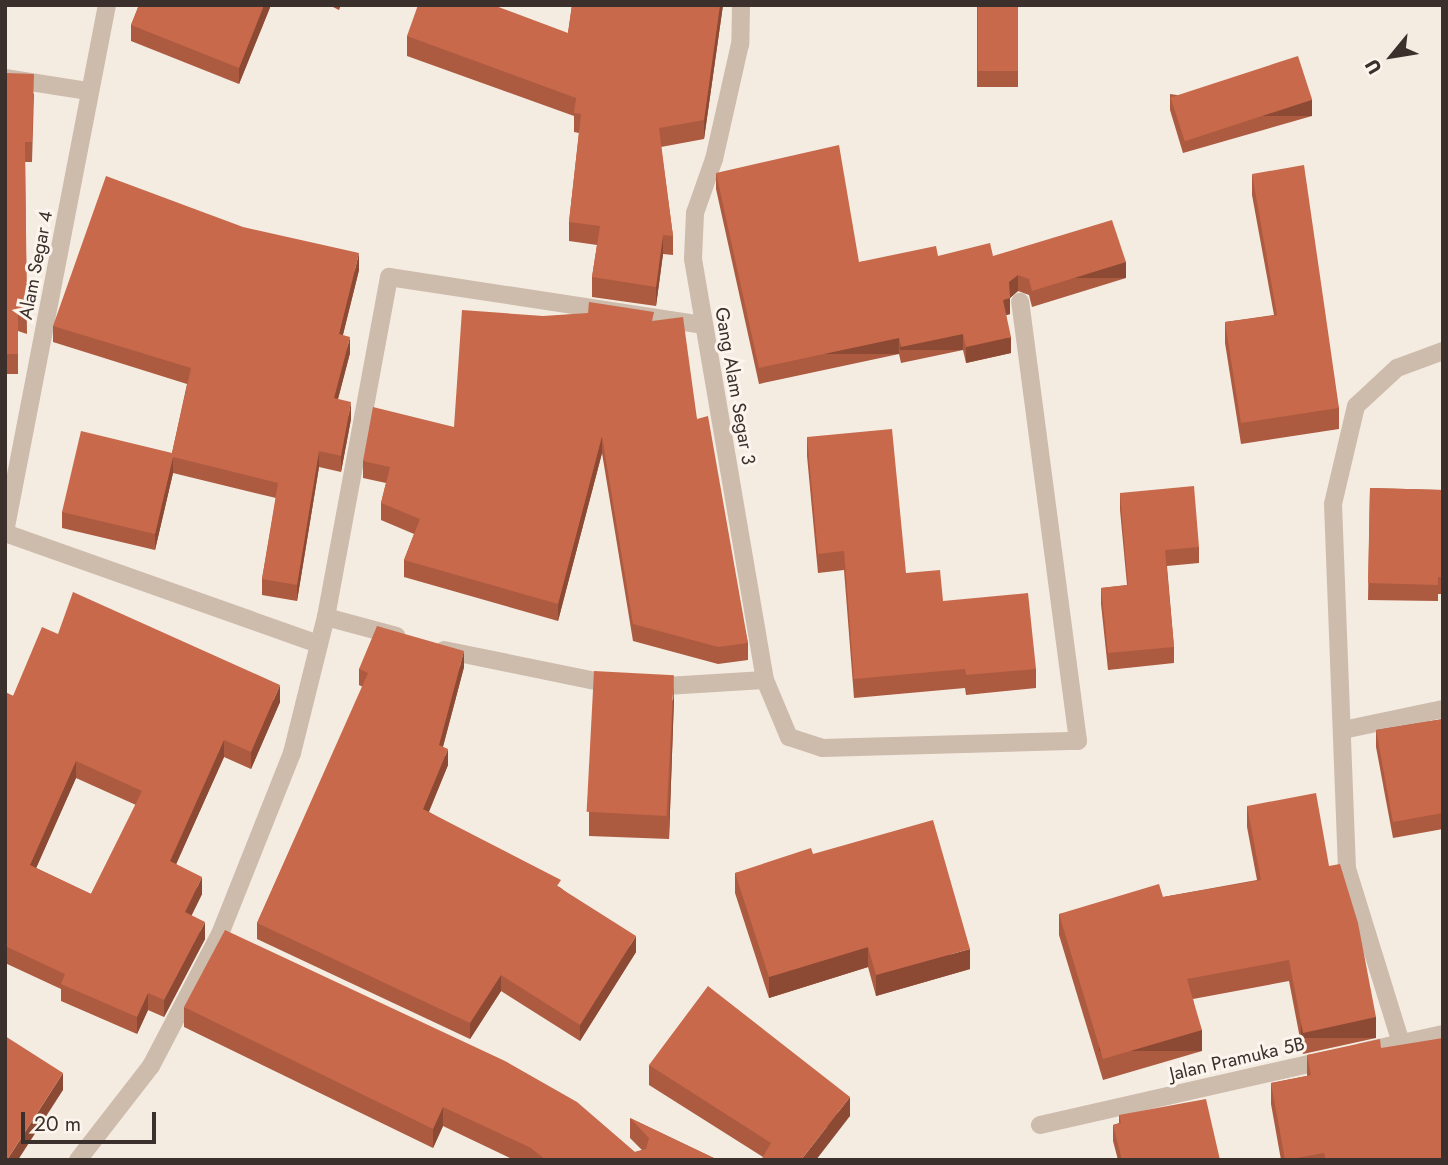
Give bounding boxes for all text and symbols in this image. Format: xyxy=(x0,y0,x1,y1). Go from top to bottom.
north arrow xyxy=(1357,21,1427,91)
text: U xyxy=(1358,54,1388,79)
street label: Alam Segar 4 xyxy=(14,209,58,321)
street label: Gang Alam Segar 3 xyxy=(710,305,760,467)
street label: Jalan Pramuka 5B xyxy=(1167,1032,1307,1086)
scale bar xyxy=(24,1098,159,1142)
text: 20 m xyxy=(34,1109,81,1139)

